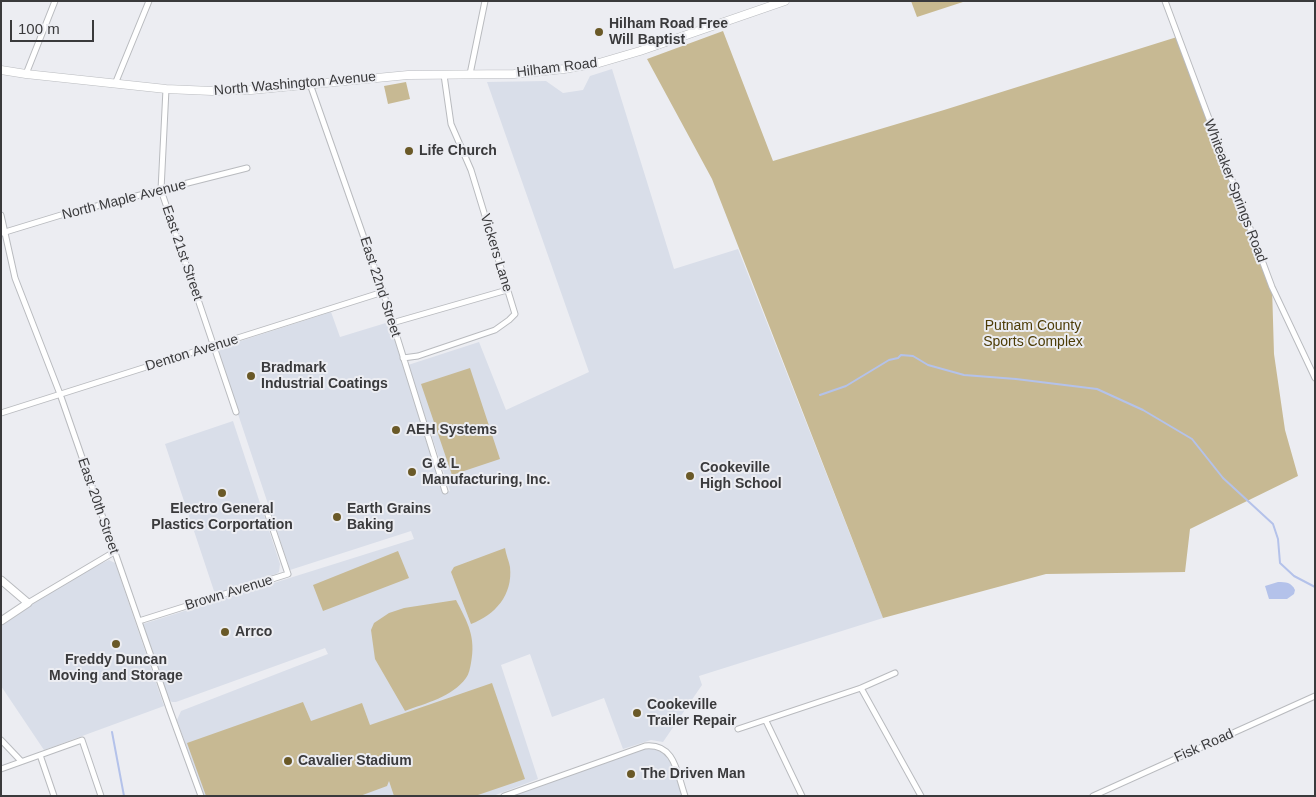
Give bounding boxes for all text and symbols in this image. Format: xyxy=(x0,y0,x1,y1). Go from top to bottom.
scale bar xyxy=(12,10,96,42)
place label: Hilham Road Free Will Baptist xyxy=(609,16,728,48)
text: 100 m xyxy=(18,20,60,37)
marker: Hilham Road Free Will Baptist xyxy=(593,26,605,38)
street label: Hilham Road xyxy=(516,55,598,81)
street label: North Washington Avenue xyxy=(213,69,377,99)
street label: Whiteaker Springs Road xyxy=(1200,117,1270,265)
place label: Life Church xyxy=(419,143,497,159)
marker: Life Church xyxy=(403,145,415,157)
street label: North Maple Avenue xyxy=(60,176,188,224)
street label: East 21st Street xyxy=(158,203,206,303)
street label: Vickers Lane xyxy=(476,212,516,294)
street label: East 22nd Street xyxy=(356,235,404,339)
park label: Putnam County Sports Complex xyxy=(983,318,1083,351)
street label: Denton Avenue xyxy=(144,331,240,375)
place label: Bradmark Industrial Coatings xyxy=(261,360,388,392)
marker: Bradmark Industrial Coatings xyxy=(245,370,257,382)
place label: AEH Systems xyxy=(406,422,497,438)
marker: AEH Systems xyxy=(390,424,402,436)
street label: East 20th Street xyxy=(74,456,122,556)
place label: G & L Manufacturing, Inc. xyxy=(422,456,550,488)
place label: Cookeville High School xyxy=(700,460,782,492)
marker: G & L Manufacturing, Inc. xyxy=(406,466,418,478)
marker: Cookeville High School xyxy=(684,470,696,482)
marker: Electro General Plastics Corportation xyxy=(216,487,228,499)
place label: Electro General Plastics Corportation xyxy=(151,501,293,534)
place label: Earth Grains Baking xyxy=(347,501,431,534)
marker: Earth Grains Baking xyxy=(331,511,343,523)
street label: Brown Avenue xyxy=(183,572,275,614)
place label: Arrco xyxy=(235,624,272,640)
marker: Arrco xyxy=(219,626,231,638)
marker: Freddy Duncan Moving and Storage xyxy=(110,638,122,650)
place label: Freddy Duncan Moving and Storage xyxy=(49,652,183,684)
place label: Cookeville Trailer Repair xyxy=(647,697,736,730)
marker: Cookeville Trailer Repair xyxy=(631,707,643,719)
street label: Fisk Road xyxy=(1172,726,1236,766)
place label: Cavalier Stadium xyxy=(298,753,412,769)
marker: Cavalier Stadium xyxy=(282,755,294,767)
place label: The Driven Man xyxy=(641,766,745,782)
marker: The Driven Man xyxy=(625,768,637,780)

